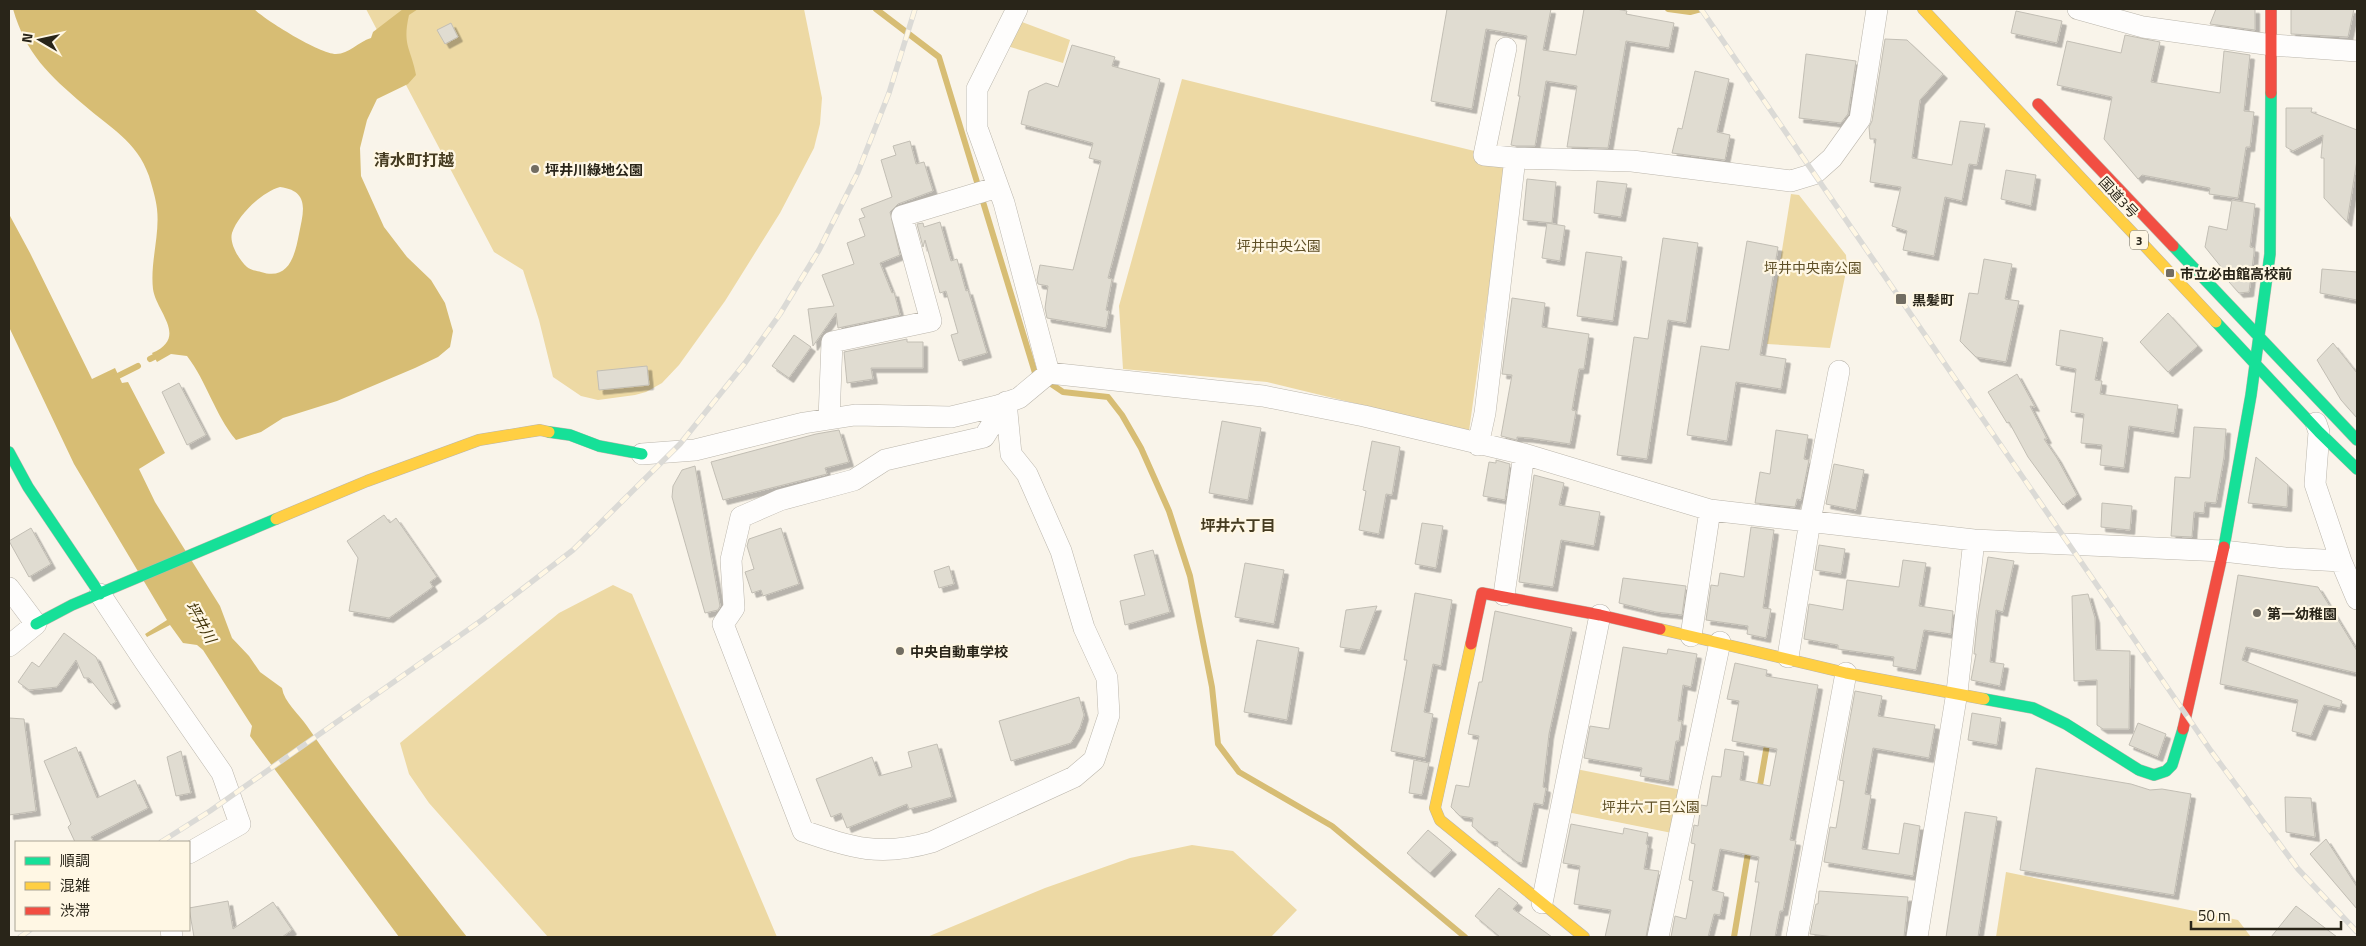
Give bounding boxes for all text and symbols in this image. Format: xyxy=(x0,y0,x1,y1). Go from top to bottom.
north arrow xyxy=(15,15,65,65)
text: N xyxy=(16,31,38,44)
district label: 清水町打越 xyxy=(374,148,454,172)
place label: 坪井川綠地公園 xyxy=(545,159,643,180)
marker: 坪井川綠地公園 xyxy=(529,163,541,175)
street label: 国道3号 xyxy=(2094,172,2144,222)
road number: 3 xyxy=(2130,230,2148,250)
park label: 坪井中央公園 xyxy=(1237,235,1321,256)
park label: 坪井中央南公園 xyxy=(1764,257,1862,278)
place label: 市立必由館高校前 xyxy=(2180,263,2292,284)
marker: 市立必由館高校前 xyxy=(2164,267,2176,279)
place label: 黒髪町 xyxy=(1912,289,1954,310)
marker: 黒髪町 xyxy=(1894,292,1908,306)
district label: 坪井六丁目 xyxy=(1200,514,1276,537)
water label: 坪井川 xyxy=(180,597,223,649)
place label: 第一幼稚園 xyxy=(2267,603,2337,624)
marker: 第一幼稚園 xyxy=(2251,607,2263,619)
place label: 中央自動車学校 xyxy=(910,641,1008,662)
marker: 中央自動車学校 xyxy=(894,645,906,657)
park label: 坪井六丁目公園 xyxy=(1602,796,1700,817)
legend xyxy=(15,841,190,931)
text: 順調 xyxy=(60,849,90,872)
text: 混雑 xyxy=(60,874,90,897)
scale bar xyxy=(2191,898,2341,930)
text: 渋滞 xyxy=(60,899,90,922)
text: 50 m xyxy=(2198,904,2231,927)

